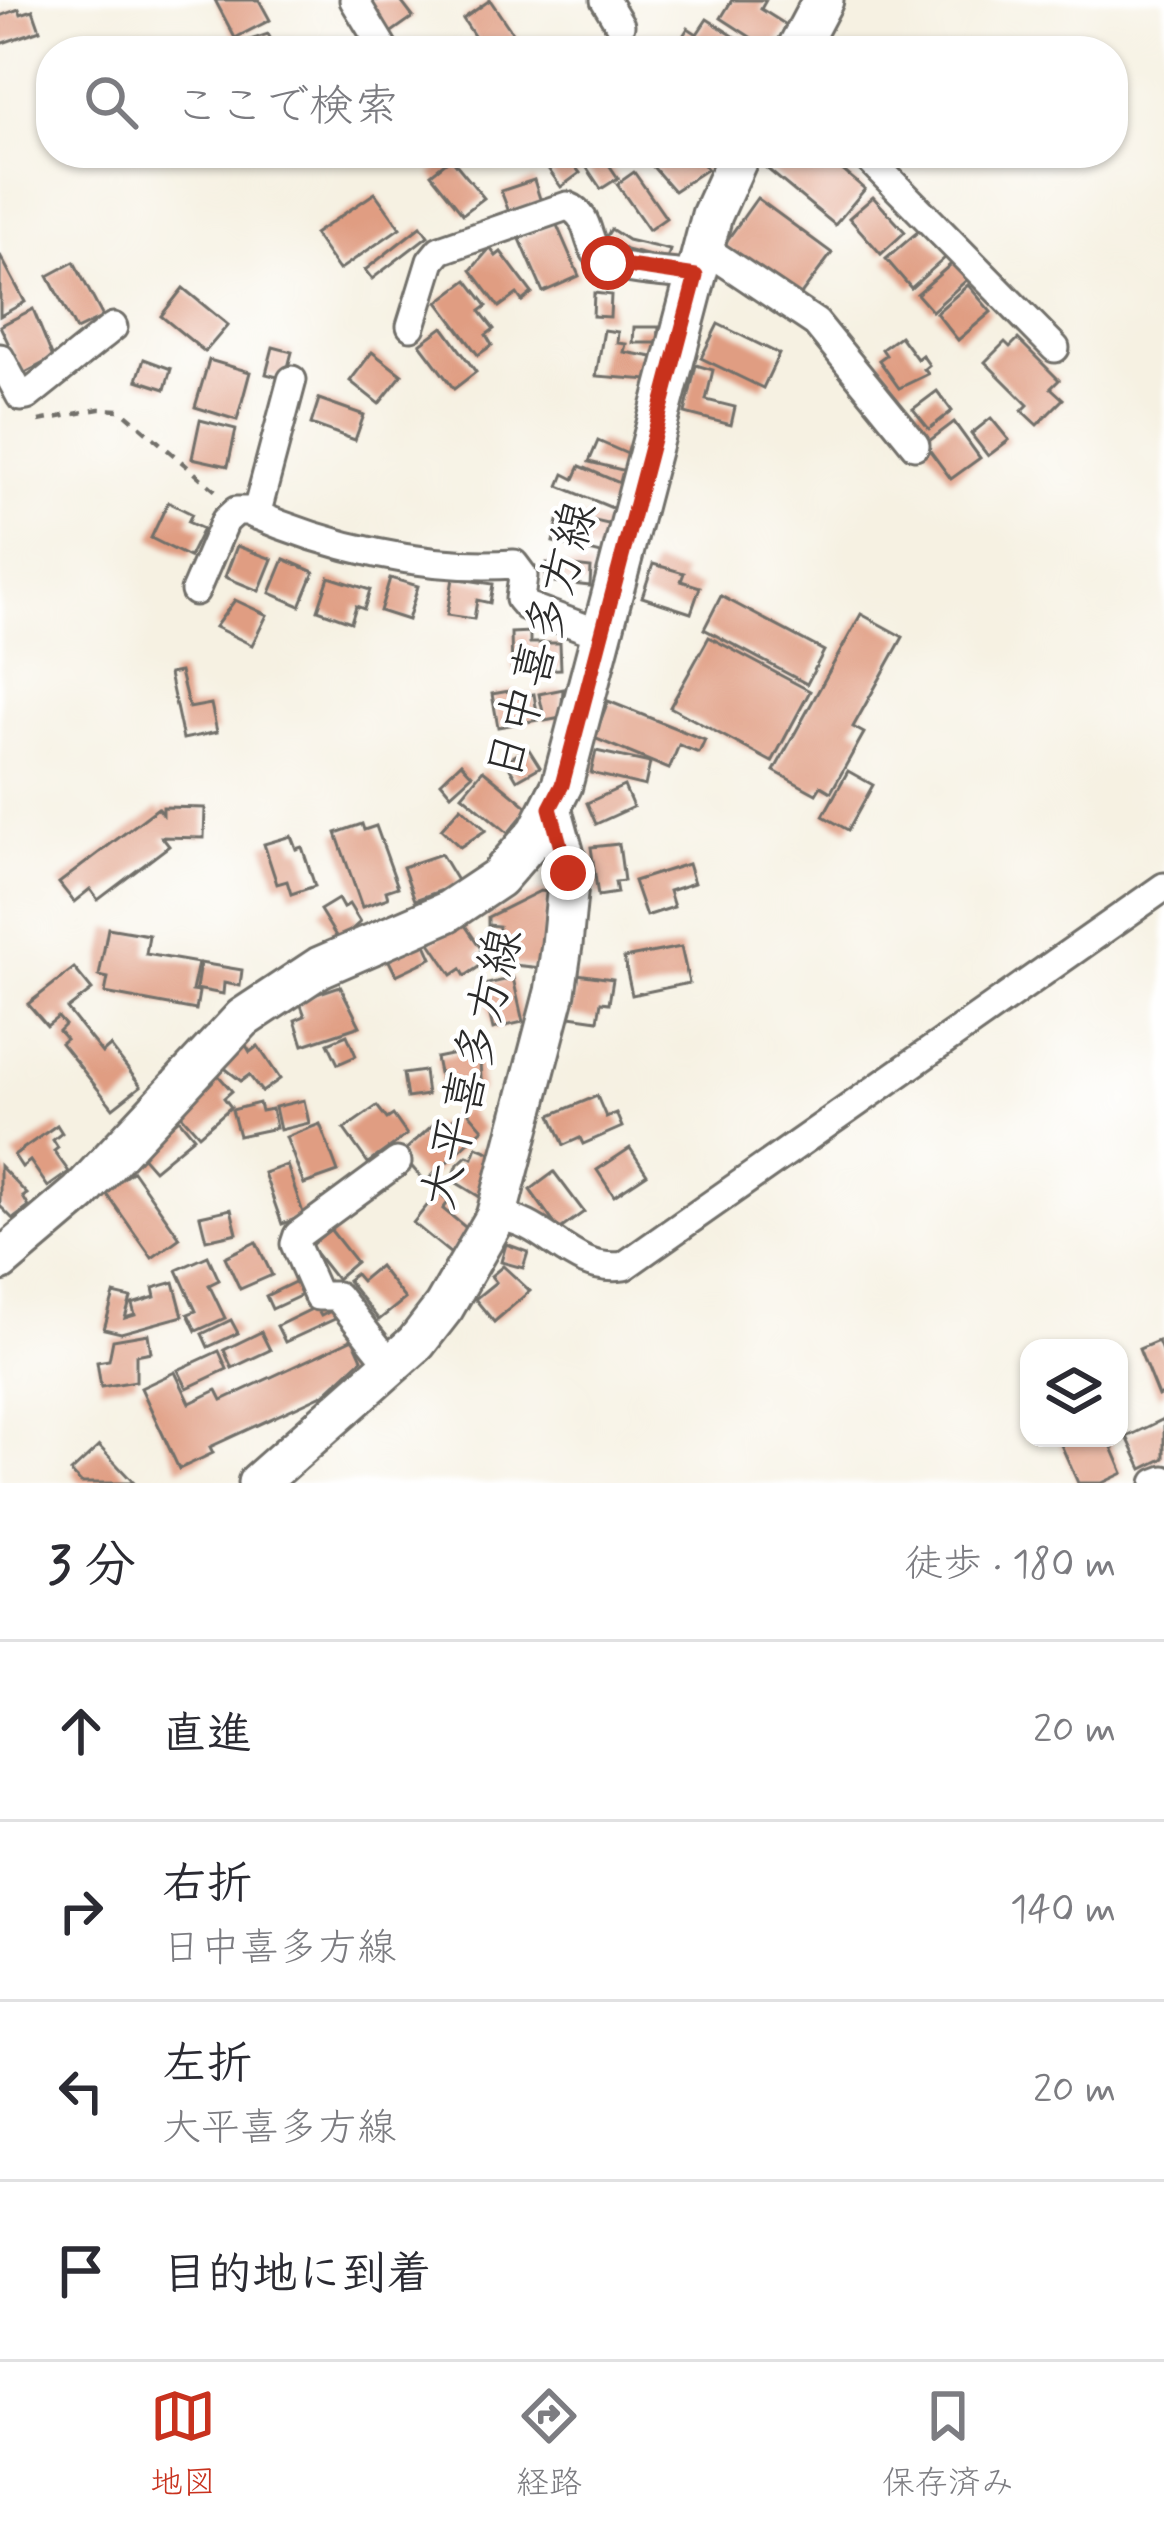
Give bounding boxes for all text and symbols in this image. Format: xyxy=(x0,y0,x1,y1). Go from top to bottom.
search box xyxy=(36,36,1128,168)
icon: search xyxy=(78,69,144,135)
text: ここで検索 xyxy=(174,78,399,137)
route start xyxy=(581,236,635,290)
street label: 日中喜多方線 xyxy=(473,494,613,788)
route end xyxy=(541,846,595,900)
street label: 大平喜多方線 xyxy=(408,922,538,1216)
map controls xyxy=(1020,1339,1128,1447)
button: layers xyxy=(1020,1339,1128,1447)
text: 3 分 xyxy=(48,1534,136,1600)
text: 徒歩 · 180 m xyxy=(904,1540,1116,1591)
icon: ahead xyxy=(48,1698,114,1764)
text: 20 m xyxy=(1033,1705,1116,1756)
text: 直進 xyxy=(162,1706,252,1765)
text: 右折 xyxy=(162,1856,252,1915)
icon: right xyxy=(48,1878,114,1944)
text: 140 m xyxy=(1010,1885,1116,1936)
text: 日中喜多方線 xyxy=(162,1924,396,1975)
text: 左折 xyxy=(162,2036,252,2095)
icon: left xyxy=(48,2058,114,2124)
text: 20 m xyxy=(1033,2065,1116,2116)
text: 大平喜多方線 xyxy=(162,2104,396,2155)
icon: arrive xyxy=(48,2238,114,2304)
text: 目的地に到着 xyxy=(162,2246,432,2305)
tab: 地図 xyxy=(150,2383,216,2506)
tab: 経路 xyxy=(516,2383,582,2506)
tab: 保存済み xyxy=(882,2383,1014,2506)

